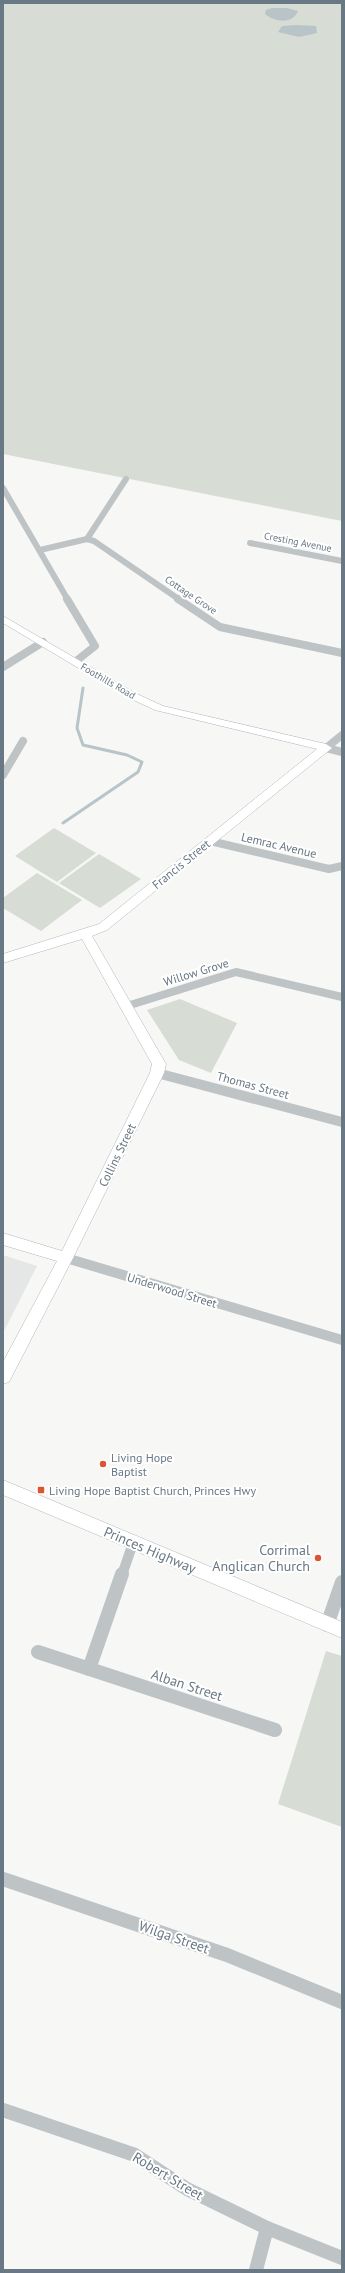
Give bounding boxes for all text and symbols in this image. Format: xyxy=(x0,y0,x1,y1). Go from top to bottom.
street label: Cresting Avenue xyxy=(263,529,333,555)
street label: Cottage Grove xyxy=(162,573,220,617)
street label: Foothills Road xyxy=(78,660,138,702)
street label: Lemrac Avenue xyxy=(240,829,318,861)
street label: Francis Street xyxy=(149,836,213,892)
street label: Willow Grove xyxy=(161,955,231,989)
street label: Thomas Street xyxy=(215,1068,291,1102)
street label: Collins Street xyxy=(95,1121,139,1189)
street label: Underwood Street xyxy=(125,1269,219,1311)
place label: Living Hope Baptist xyxy=(111,1450,173,1479)
marker: Living Hope Baptist xyxy=(98,1459,108,1469)
place label: Living Hope Baptist Church, Princes Hwy xyxy=(49,1483,256,1498)
marker: Living Hope Baptist Church, Princes Hwy xyxy=(36,1485,46,1495)
street label: Princes Highway xyxy=(101,1523,199,1578)
place label: Corrimal Anglican Church xyxy=(212,1541,310,1575)
marker: Corrimal Anglican Church xyxy=(313,1553,323,1563)
street label: Alban Street xyxy=(149,1665,225,1705)
street label: Wilga Street xyxy=(136,1917,212,1958)
street label: Robert Street xyxy=(129,2148,207,2204)

